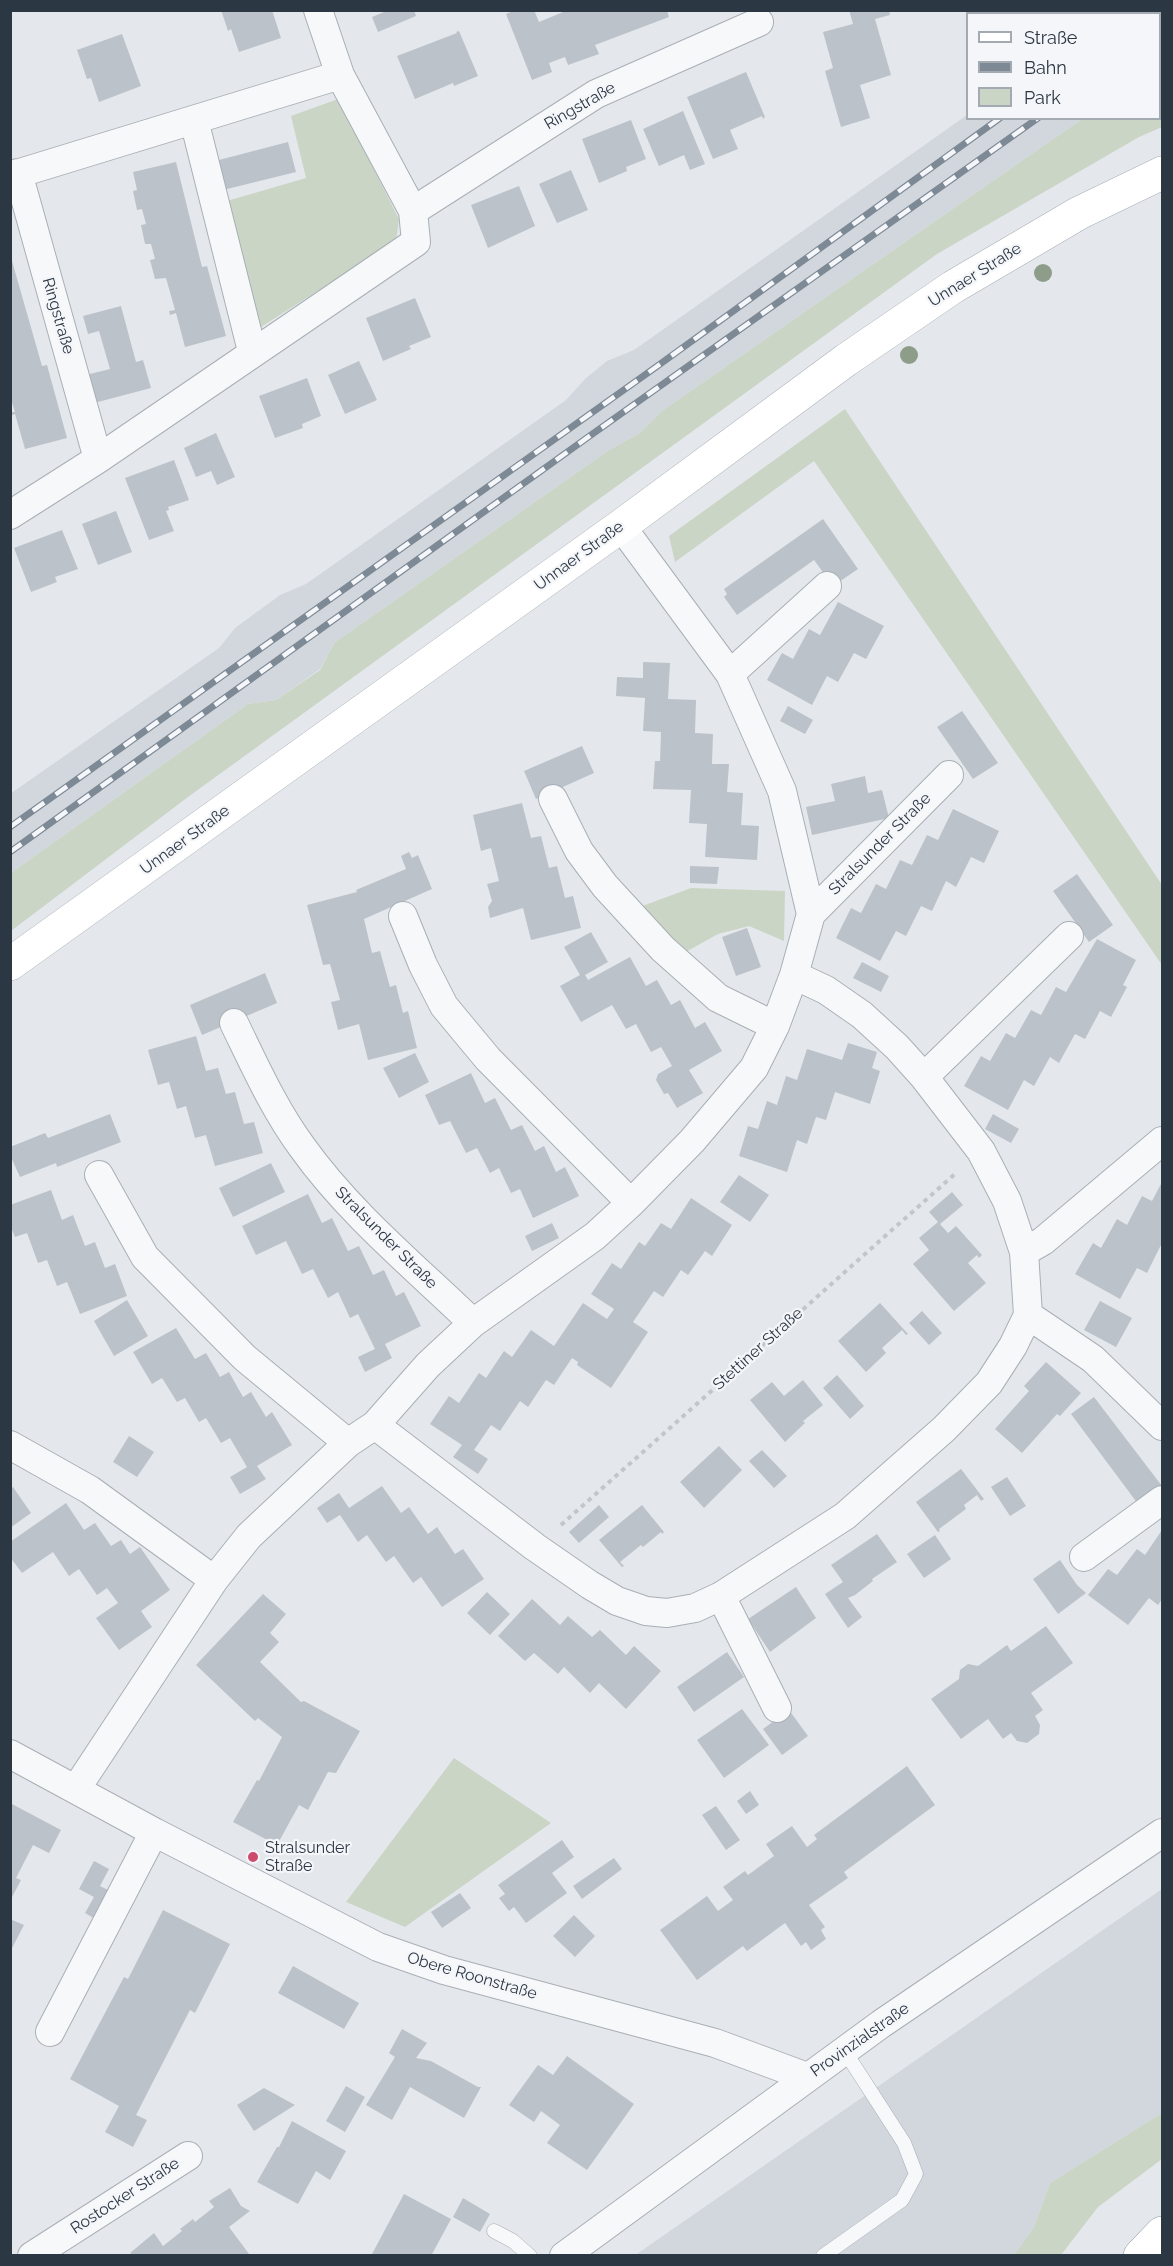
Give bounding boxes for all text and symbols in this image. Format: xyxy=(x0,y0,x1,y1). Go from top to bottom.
legend xyxy=(966,12,1161,120)
text: Straße xyxy=(1024,27,1077,48)
text: Bahn xyxy=(1024,57,1067,78)
street label: Ringstraße xyxy=(541,78,619,134)
text: Park xyxy=(1024,87,1061,108)
street label: Unnaer Straße xyxy=(925,239,1025,311)
street label: Ringstraße xyxy=(38,276,78,356)
street label: Unnaer Straße xyxy=(531,517,627,595)
street label: Stralsunder Straße xyxy=(825,789,935,899)
street label: Unnaer Straße xyxy=(137,801,233,879)
street label: Stralsunder Straße xyxy=(331,1183,441,1293)
street label: Stettiner Straße xyxy=(709,1304,807,1394)
place label: Stralsunder Straße xyxy=(265,1838,350,1876)
marker: Stralsunder Straße xyxy=(246,1850,260,1864)
street label: Obere Roonstraße xyxy=(405,1948,539,2004)
street label: Provinzialstraße xyxy=(807,1999,913,2081)
street label: Rostocker Straße xyxy=(67,2154,183,2238)

